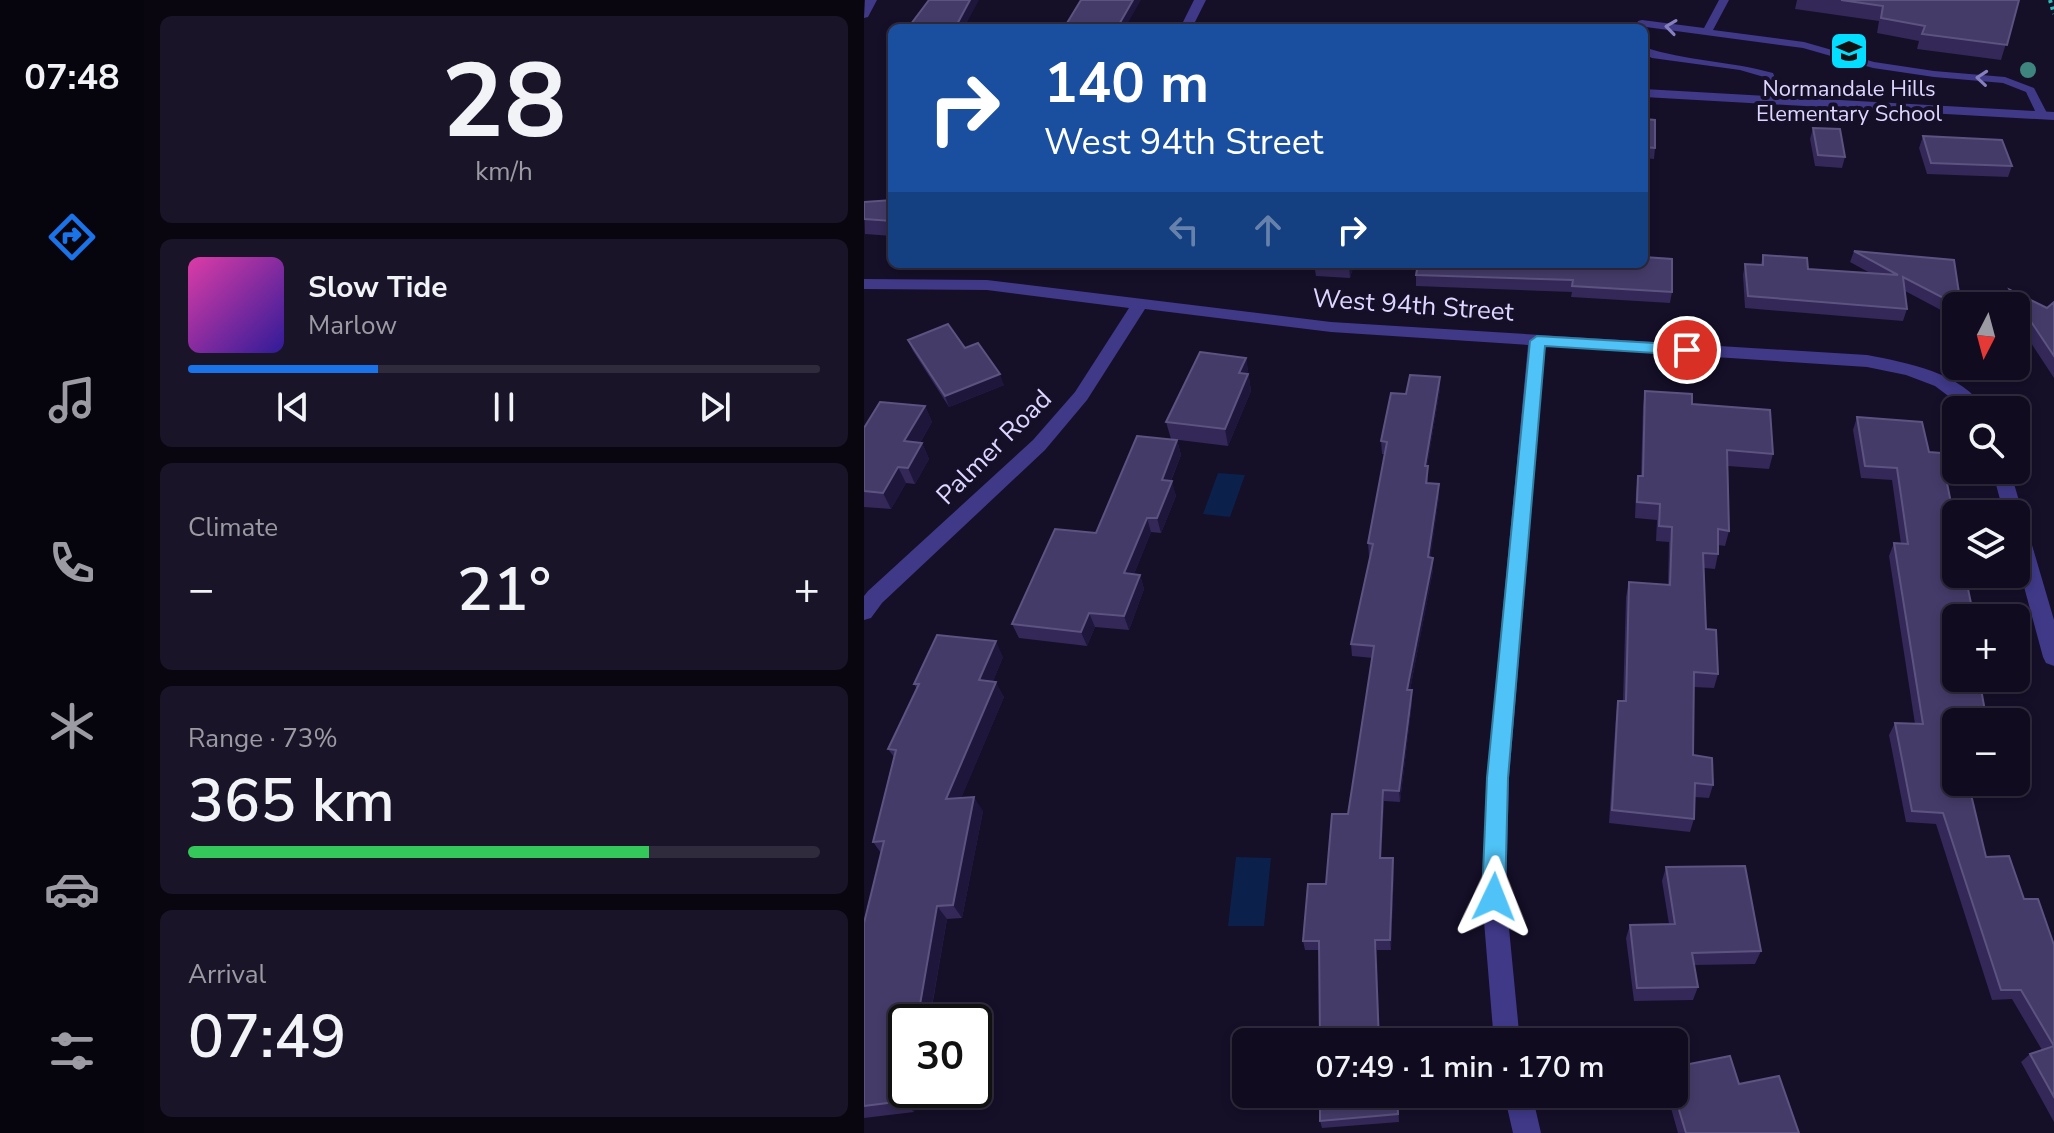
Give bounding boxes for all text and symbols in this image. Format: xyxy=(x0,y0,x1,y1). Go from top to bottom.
one-way arrow xyxy=(1664,19,1677,36)
school or university icon: Normandale Hills Elementary School xyxy=(1828,30,1870,72)
text: 28 xyxy=(442,31,566,173)
text: 140 m xyxy=(1044,45,1209,122)
text: 07:48 xyxy=(24,53,120,102)
icon: right xyxy=(912,56,1016,160)
one-way arrow xyxy=(1975,70,1988,87)
place label: Normandale Hills Elementary School xyxy=(1756,74,1942,129)
text: West 94th Street xyxy=(1044,118,1323,167)
text: km/h xyxy=(475,154,533,189)
icon: left xyxy=(1162,208,1206,252)
icon: ahead xyxy=(1246,208,1290,252)
icon: right xyxy=(1330,208,1374,252)
icon: directions xyxy=(44,209,100,265)
text: Slow Tide xyxy=(308,267,448,308)
street label: West 94th Street xyxy=(1311,281,1516,330)
north arrow xyxy=(1942,292,2030,380)
map controls xyxy=(1942,292,2030,796)
text: Marlow xyxy=(308,308,397,343)
pin xyxy=(1653,316,1721,384)
icon: arrive xyxy=(1665,328,1709,372)
icon: music xyxy=(44,372,100,428)
street label: Palmer Road xyxy=(929,382,1059,512)
icon: previous xyxy=(271,385,315,429)
icon: pause xyxy=(482,385,526,429)
icon: next xyxy=(693,385,737,429)
button: search xyxy=(1942,396,2030,484)
button: layers xyxy=(1942,500,2030,588)
text: Climate xyxy=(188,510,278,545)
icon: phone xyxy=(44,535,100,591)
text: 21° xyxy=(457,549,551,631)
text: − xyxy=(188,560,214,620)
text: + xyxy=(794,560,820,620)
button: + xyxy=(1942,604,2030,692)
icon: climate xyxy=(44,698,100,754)
button: − xyxy=(1942,708,2030,796)
text: Range · 73% xyxy=(188,721,338,756)
text: 365 km xyxy=(188,760,395,842)
position arrow xyxy=(1452,855,1536,939)
icon: car xyxy=(44,861,100,917)
text: Arrival xyxy=(188,957,266,992)
text: 07:49 xyxy=(188,996,346,1078)
speed limit sign: 30 xyxy=(888,1004,992,1108)
icon: filters xyxy=(44,1023,100,1079)
text: 07:49 · 1 min · 170 m xyxy=(1315,1047,1605,1088)

